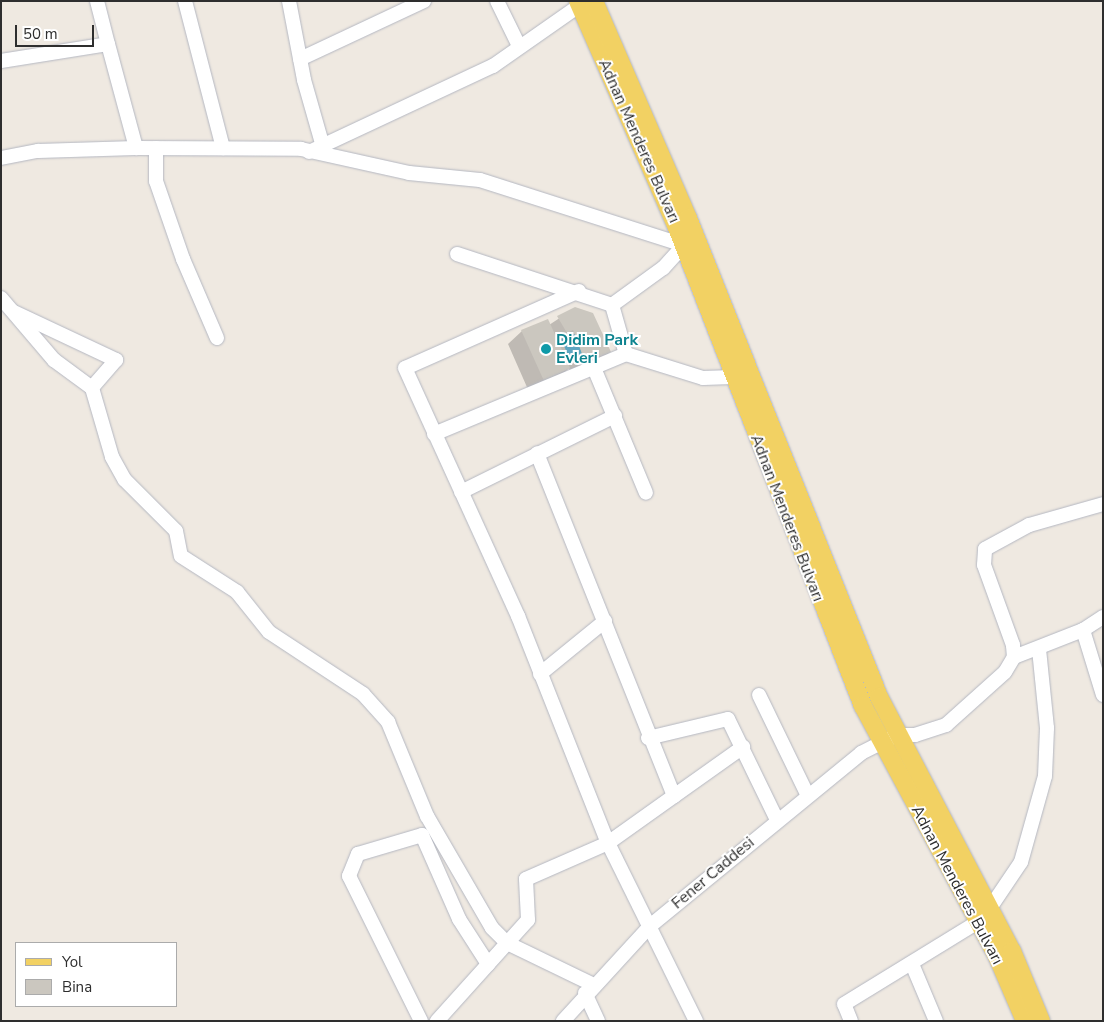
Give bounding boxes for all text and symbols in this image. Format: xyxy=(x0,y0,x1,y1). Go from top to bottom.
scale bar xyxy=(18,15,96,47)
text: 50 m xyxy=(23,24,58,44)
street label: Adnan Menderes Bulvarı xyxy=(594,56,684,226)
place label: Didim Park Evleri xyxy=(556,330,638,368)
marker: Didim Park Evleri xyxy=(540,343,552,355)
street label: Adnan Menderes Bulvarı xyxy=(746,432,828,604)
street label: Adnan Menderes Bulvarı xyxy=(907,802,1007,968)
street label: Fener Caddesi xyxy=(668,833,758,913)
legend xyxy=(15,942,178,1007)
text: Yol xyxy=(62,952,83,972)
text: Bina xyxy=(62,977,92,997)

